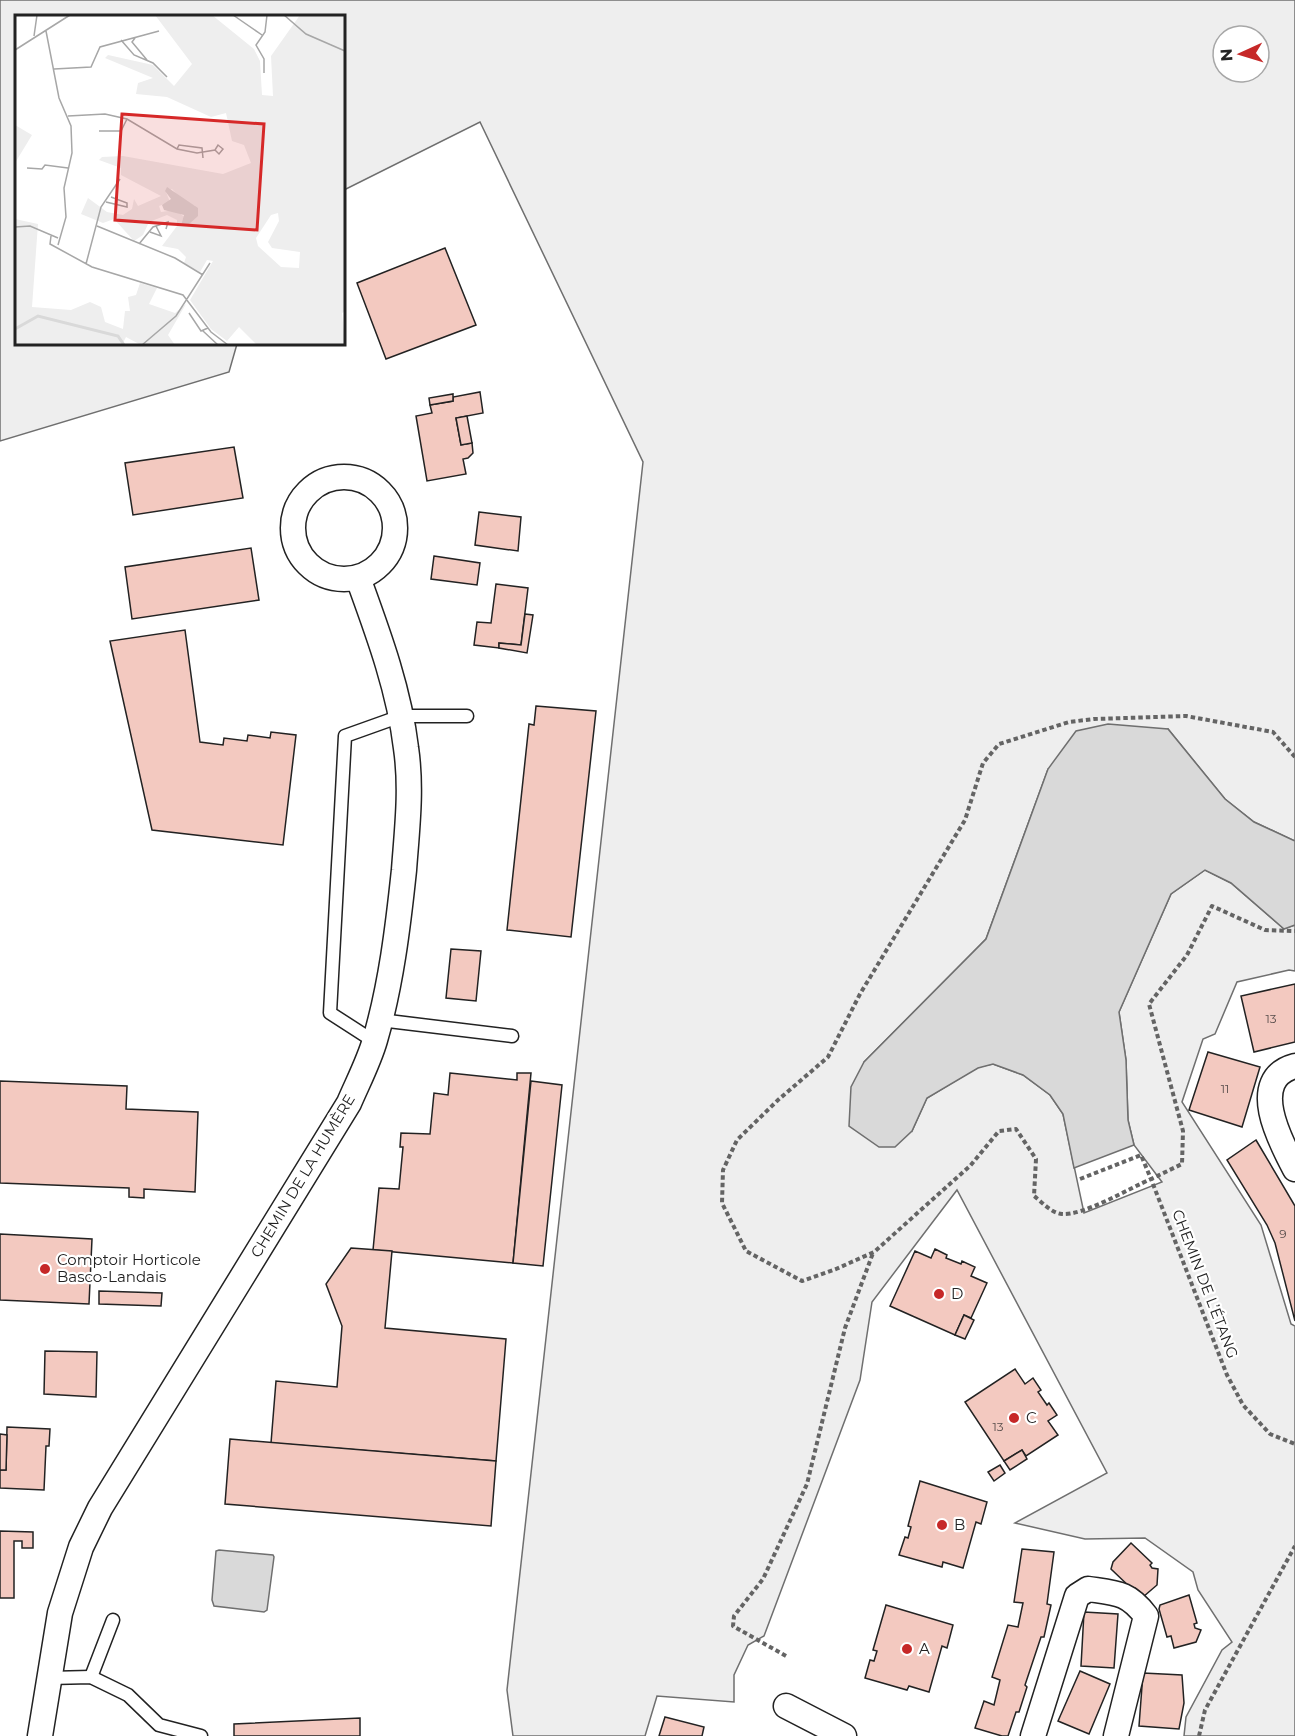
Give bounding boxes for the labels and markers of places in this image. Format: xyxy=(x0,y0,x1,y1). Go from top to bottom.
place label: Comptoir Horticole Basco-Landais xyxy=(57,1250,201,1286)
marker: Comptoir Horticole Basco-Landais xyxy=(38,1262,52,1276)
place label: D xyxy=(951,1284,963,1303)
marker: D xyxy=(932,1287,946,1301)
place label: C xyxy=(1026,1408,1037,1427)
marker: C xyxy=(1007,1411,1021,1425)
place label: B xyxy=(954,1515,965,1534)
marker: B xyxy=(935,1518,949,1532)
place label: A xyxy=(919,1639,930,1658)
marker: A xyxy=(900,1642,914,1656)

